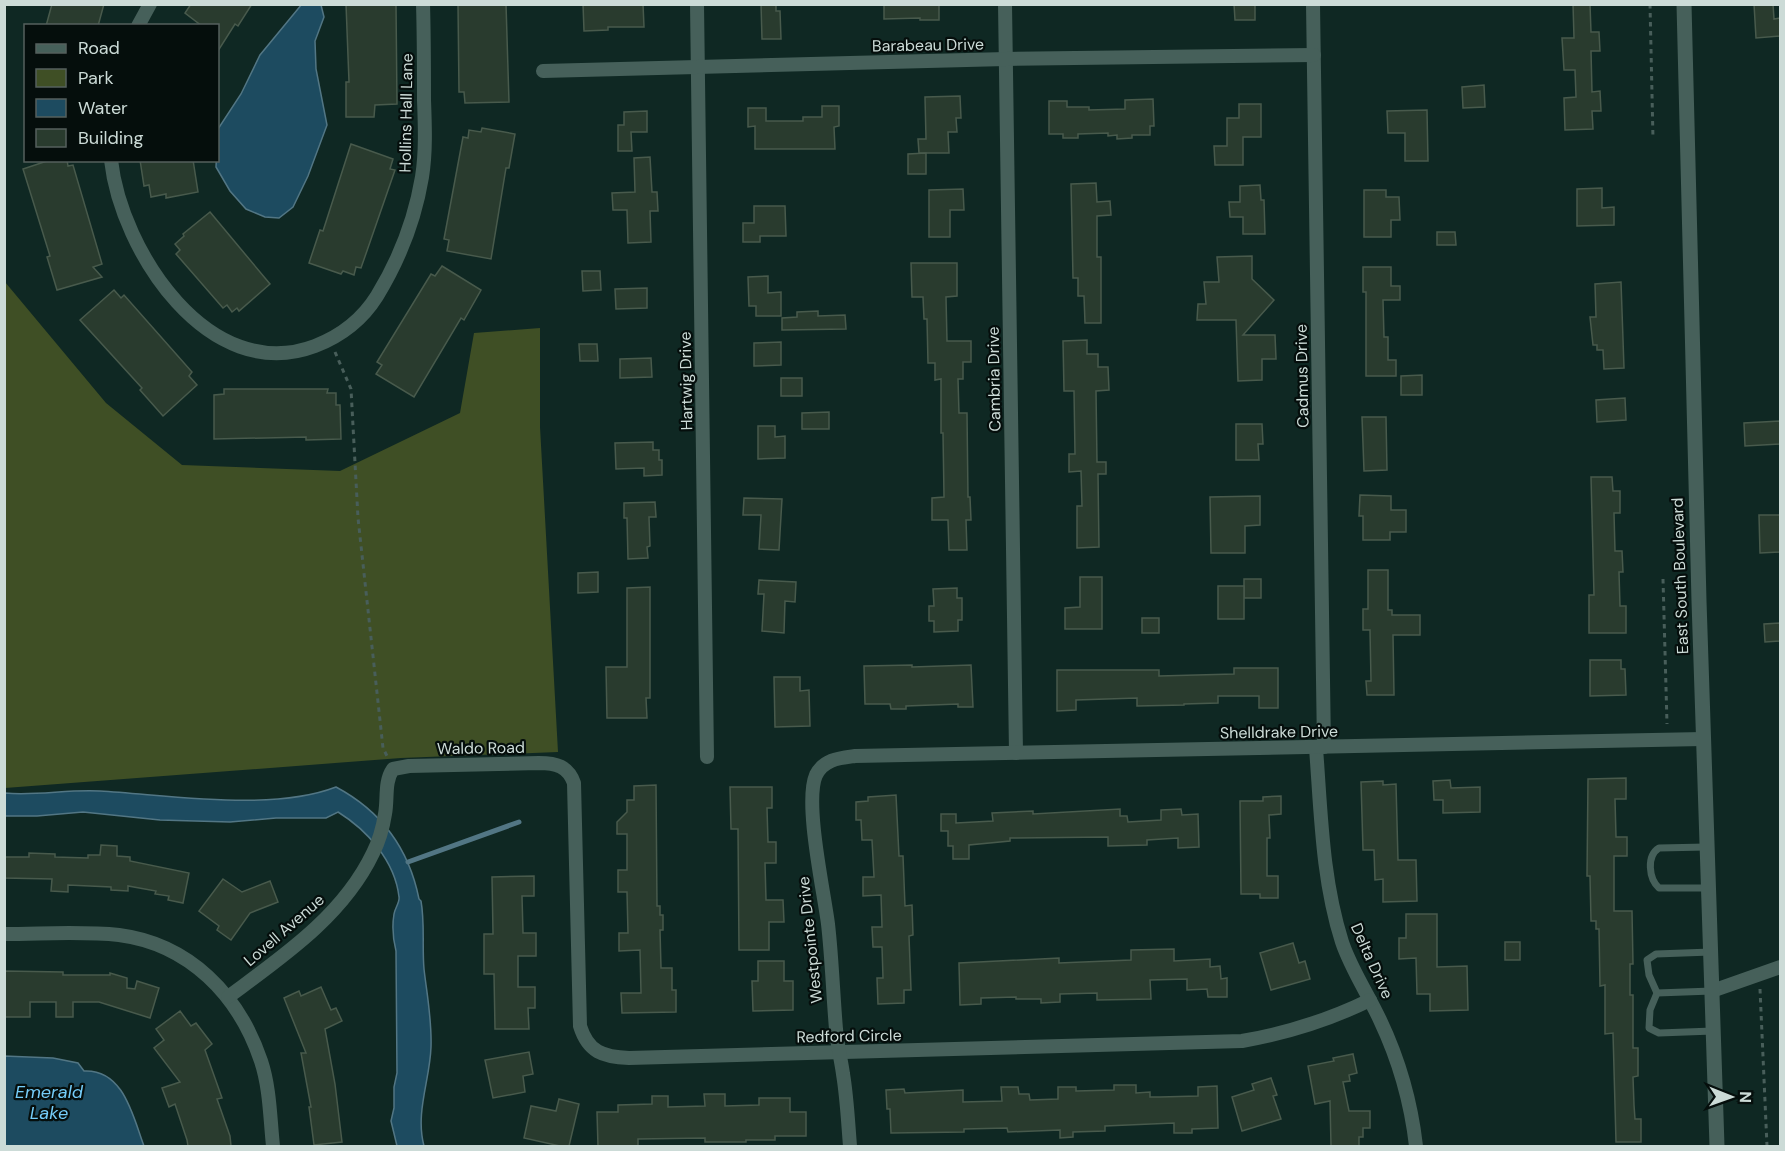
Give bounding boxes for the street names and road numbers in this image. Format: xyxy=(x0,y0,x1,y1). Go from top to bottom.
street label: Barabeau Drive xyxy=(872,34,984,56)
street label: Hollins Hall Lane xyxy=(394,53,418,173)
street label: Cadmus Drive xyxy=(1291,324,1313,428)
street label: Cambria Drive xyxy=(983,326,1005,432)
street label: Hartwig Drive xyxy=(675,331,697,431)
street label: East South Boulevard xyxy=(1667,497,1693,655)
street label: Shelldrake Drive xyxy=(1220,720,1338,744)
street label: Waldo Road xyxy=(437,737,525,759)
street label: Westpointe Drive xyxy=(793,875,827,1005)
street label: Lovell Avenue xyxy=(239,889,329,971)
street label: Delta Drive xyxy=(1346,920,1398,1002)
street label: Redford Circle xyxy=(796,1025,902,1047)

